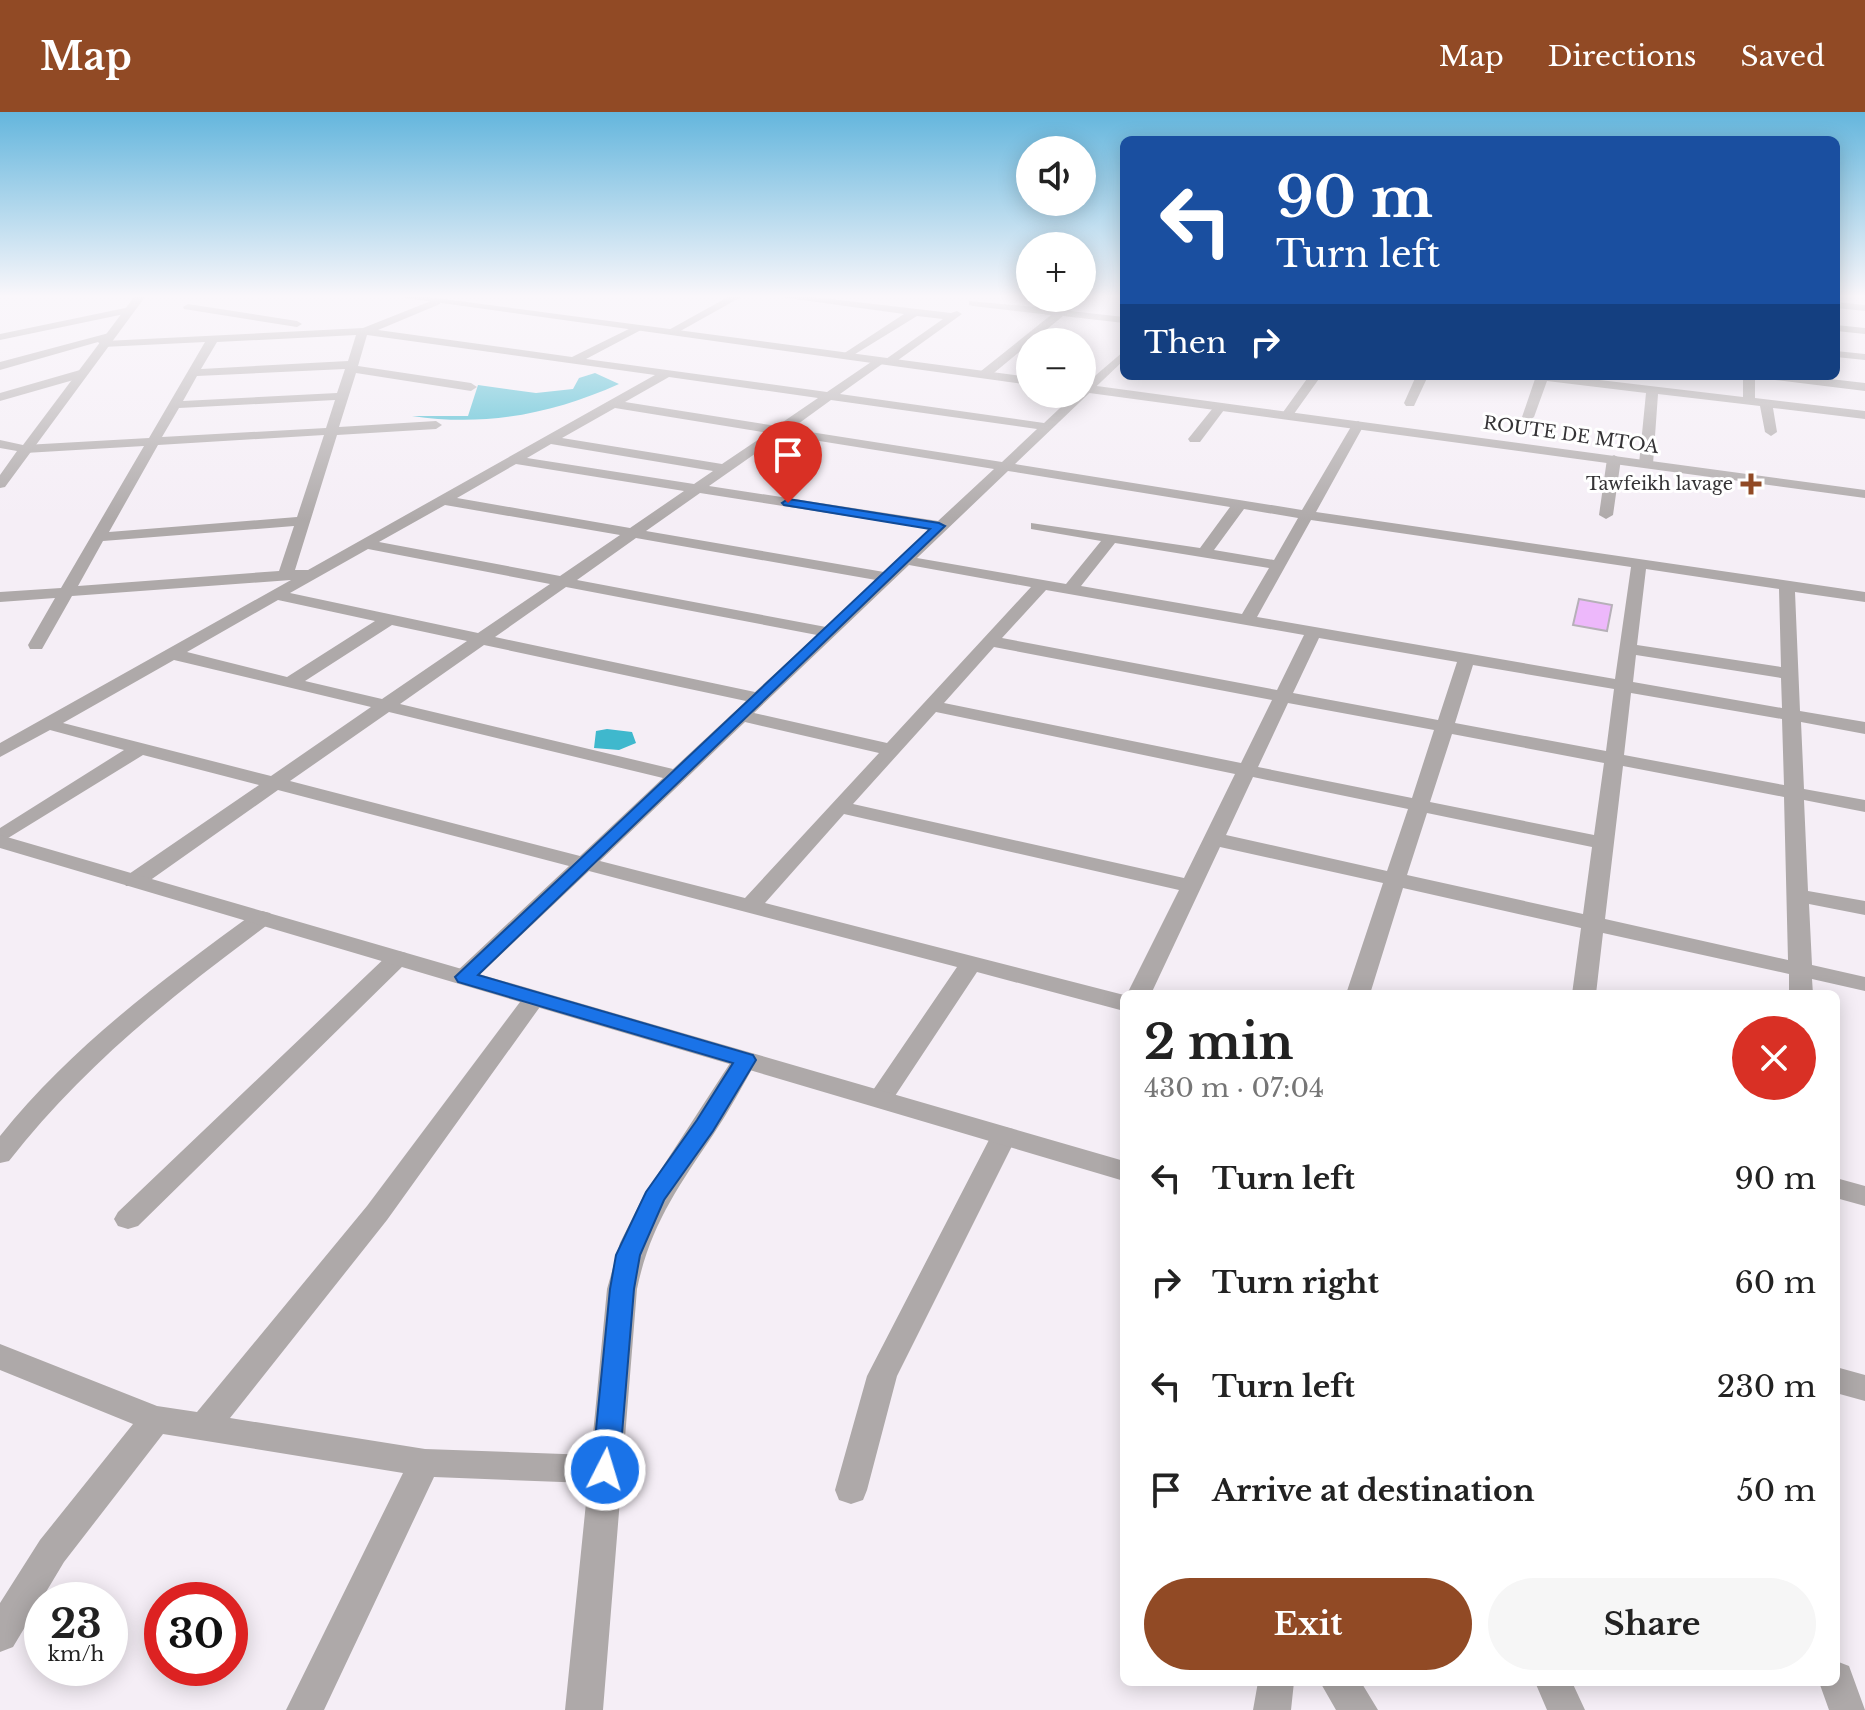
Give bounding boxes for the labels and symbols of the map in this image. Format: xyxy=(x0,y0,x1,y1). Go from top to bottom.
street label: ROUTE DE MTOA xyxy=(1482,412,1661,458)
pin xyxy=(754,421,822,503)
place label: Tawfeikh lavage xyxy=(1586,473,1733,495)
marker: Tawfeikh lavage xyxy=(1740,473,1762,495)
position arrow xyxy=(563,1428,647,1512)
speed limit sign: 30 xyxy=(144,1582,248,1686)

